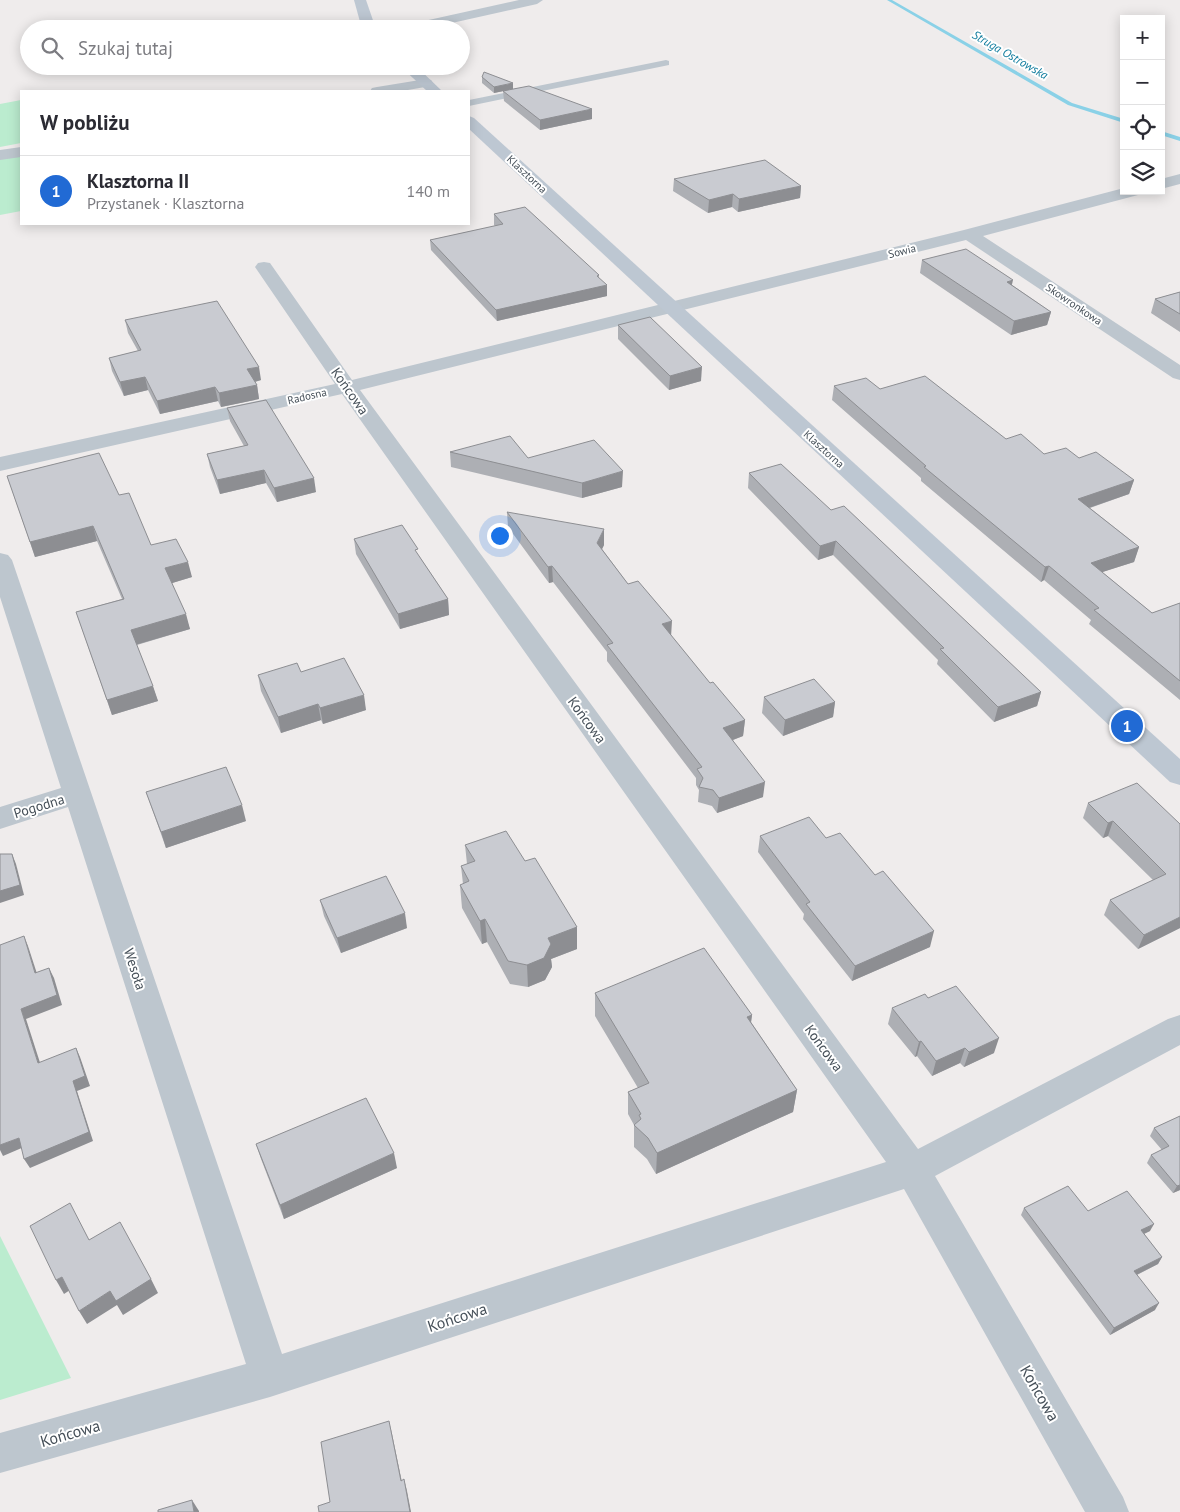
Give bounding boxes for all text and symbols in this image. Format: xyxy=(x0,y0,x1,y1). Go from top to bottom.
map controls xyxy=(1120,15,1165,195)
button: + xyxy=(1120,15,1165,60)
search box xyxy=(20,20,470,75)
water label: Struga Ostrowska xyxy=(970,27,1051,82)
icon: search xyxy=(38,34,66,62)
text: Szukaj tutaj xyxy=(78,36,173,60)
button: − xyxy=(1120,60,1165,105)
button: locate xyxy=(1120,105,1165,150)
text: W pobliżu xyxy=(40,109,129,136)
button: layers xyxy=(1120,150,1165,195)
street label: Klasztorna xyxy=(504,152,550,196)
text: Klasztorna II xyxy=(87,169,189,193)
text: 1 xyxy=(51,181,61,201)
text: 140 m xyxy=(407,181,450,201)
text: Przystanek · Klasztorna xyxy=(87,193,244,213)
street label: Sowia xyxy=(887,241,917,261)
street label: Skowronkowa xyxy=(1043,280,1105,328)
street label: Końcowa xyxy=(327,364,373,418)
street label: Radosna xyxy=(286,385,328,407)
street label: Klasztorna xyxy=(801,427,847,471)
your location xyxy=(487,523,513,549)
street label: Końcowa xyxy=(564,693,610,747)
pin: 1 xyxy=(1111,707,1143,745)
street label: Pogodna xyxy=(12,790,67,822)
street label: Wesoła xyxy=(120,946,150,992)
street label: Końcowa xyxy=(801,1021,847,1075)
street label: Końcowa xyxy=(425,1298,489,1336)
street label: Końcowa xyxy=(1016,1361,1064,1425)
street label: Końcowa xyxy=(38,1415,102,1451)

